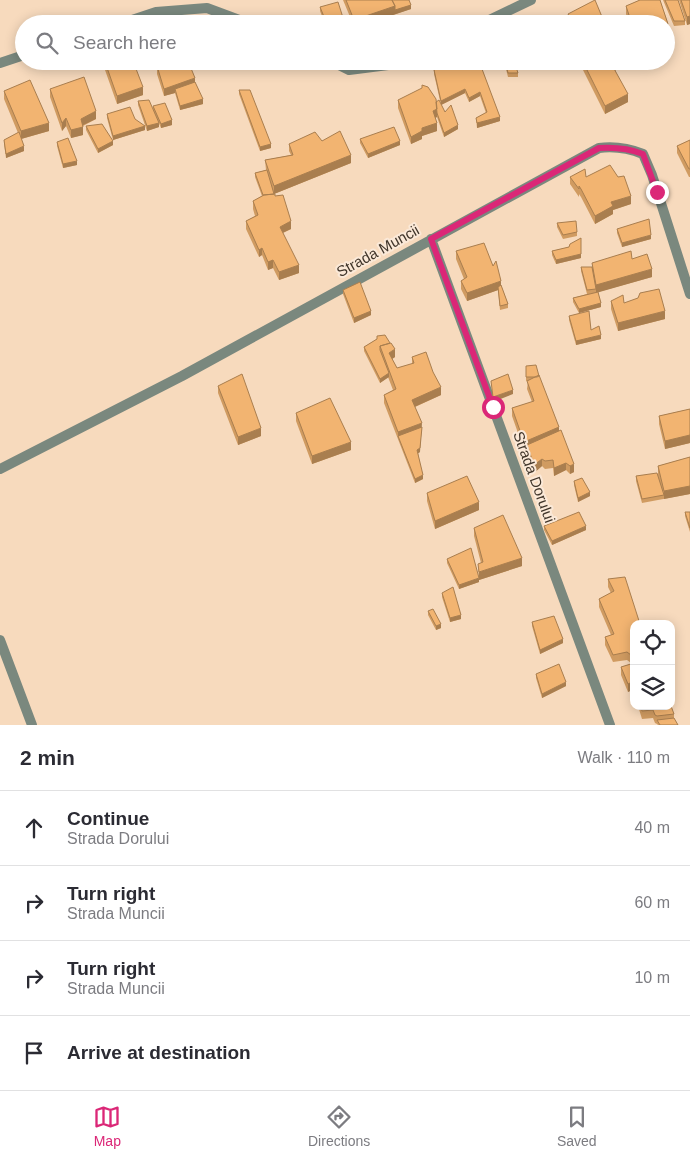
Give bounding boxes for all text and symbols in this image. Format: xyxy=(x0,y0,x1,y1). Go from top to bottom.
search box xyxy=(15,15,675,70)
icon: search xyxy=(33,29,61,57)
text: Search here xyxy=(73,32,177,53)
route end xyxy=(646,181,669,204)
street label: Strada Muncii xyxy=(334,221,422,280)
route start xyxy=(482,396,505,419)
street label: Strada Dorului xyxy=(510,429,559,525)
map controls xyxy=(630,620,675,710)
button: locate xyxy=(630,620,675,665)
button: layers xyxy=(630,665,675,710)
text: 2 min xyxy=(20,746,75,769)
text: Walk · 110 m xyxy=(578,749,670,766)
text: Continue xyxy=(67,808,149,829)
icon: ahead xyxy=(20,814,48,842)
text: 40 m xyxy=(634,819,670,836)
text: Strada Dorului xyxy=(67,830,169,847)
text: Turn right xyxy=(67,883,155,904)
icon: right xyxy=(20,889,48,917)
text: 60 m xyxy=(634,894,670,911)
text: Strada Muncii xyxy=(67,905,165,922)
text: Turn right xyxy=(67,958,155,979)
icon: right xyxy=(20,964,48,992)
text: 10 m xyxy=(634,969,670,986)
text: Strada Muncii xyxy=(67,980,165,997)
icon: arrive xyxy=(20,1039,48,1067)
text: Arrive at destination xyxy=(67,1042,251,1063)
tab: Map xyxy=(93,1103,121,1149)
tab: Directions xyxy=(308,1103,370,1149)
tab: Saved xyxy=(557,1103,597,1149)

